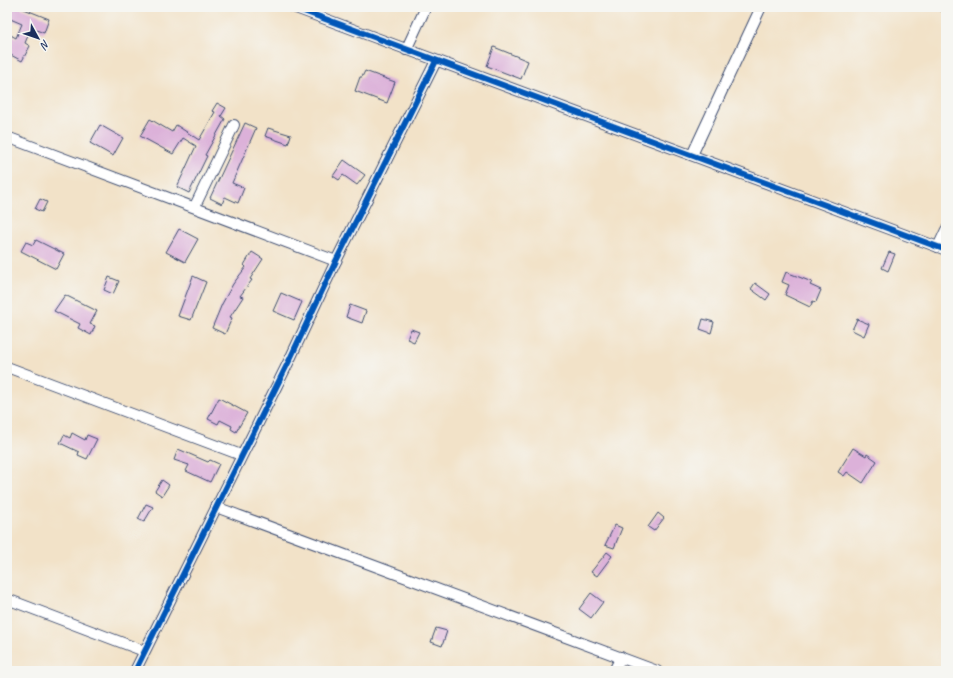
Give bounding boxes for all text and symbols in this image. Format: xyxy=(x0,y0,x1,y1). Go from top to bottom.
north arrow xyxy=(18,18,58,58)
text: N xyxy=(37,37,53,53)

